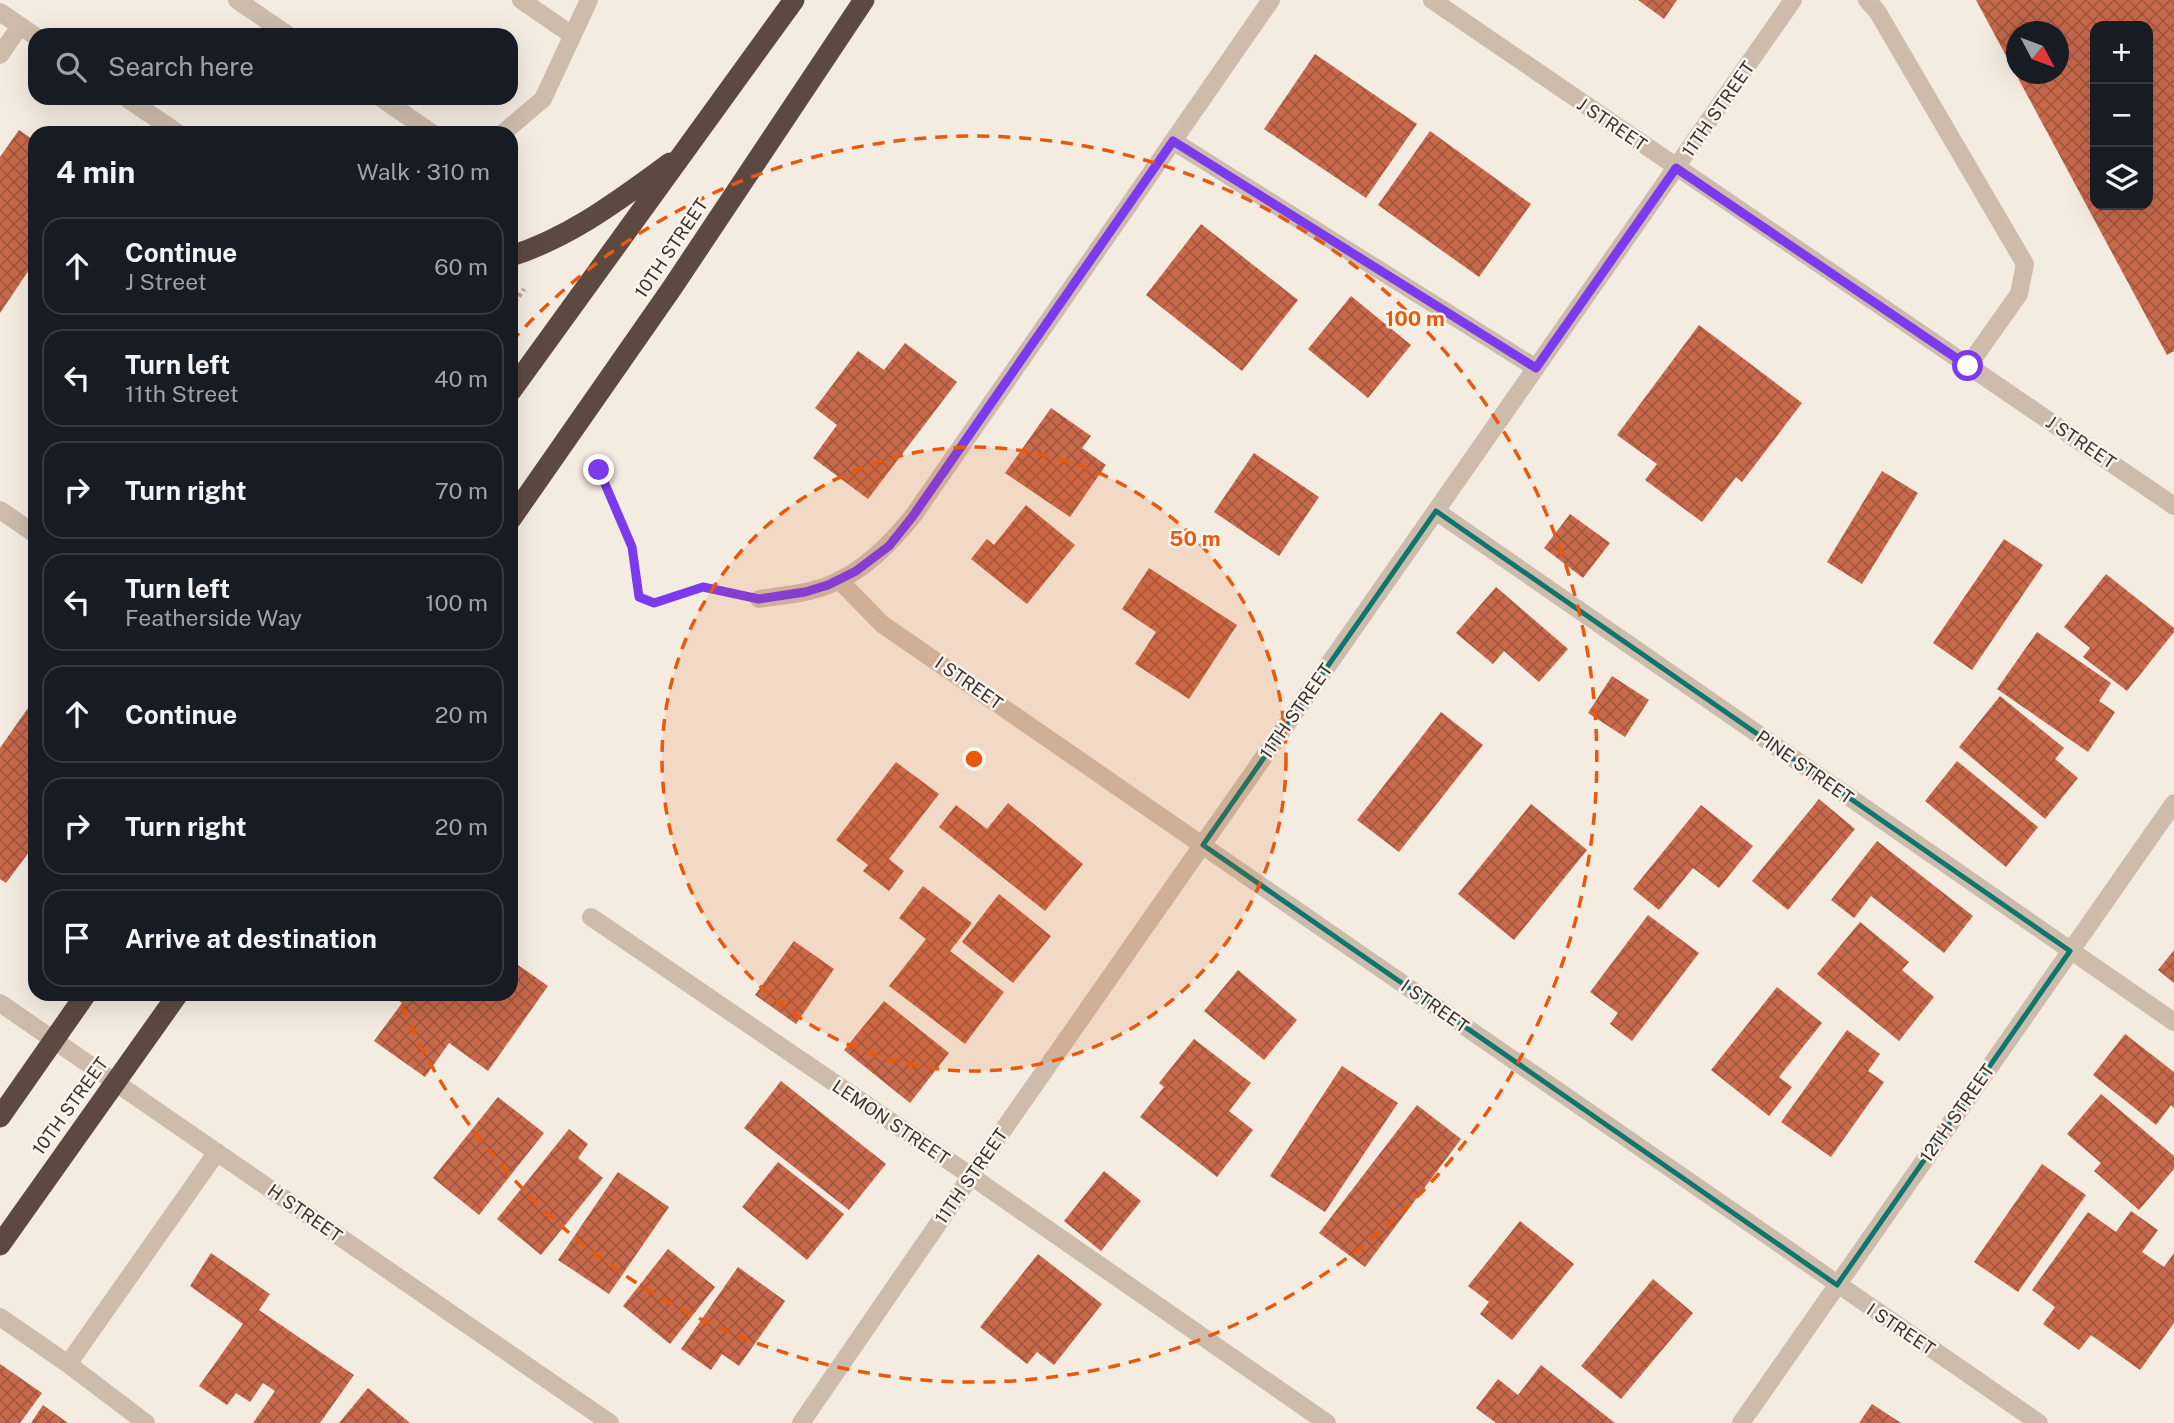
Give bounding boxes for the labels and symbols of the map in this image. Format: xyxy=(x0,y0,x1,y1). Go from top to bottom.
north arrow xyxy=(2006,21,2069,84)
street label: 11TH STREET xyxy=(1677,57,1759,161)
street label: J STREET xyxy=(1573,93,1651,155)
street label: 10TH STREET xyxy=(630,194,712,302)
text: 100 m xyxy=(1385,306,1445,331)
route start xyxy=(1952,350,1983,381)
street label: J STREET xyxy=(2042,411,2120,473)
route end xyxy=(583,454,614,485)
text: 50 m xyxy=(1169,526,1221,551)
street label: I STREET xyxy=(931,652,1007,714)
street label: 11TH STREET xyxy=(1255,659,1337,763)
street label: PINE STREET xyxy=(1752,726,1858,808)
centre of rings xyxy=(962,747,986,771)
street label: I STREET xyxy=(1397,975,1473,1037)
street label: 10TH STREET xyxy=(28,1053,113,1159)
street label: 12TH STREET xyxy=(1915,1060,1999,1166)
street label: LEMON STREET xyxy=(828,1075,954,1169)
street label: 11TH STREET xyxy=(930,1124,1012,1228)
street label: H STREET xyxy=(264,1180,347,1247)
street label: I STREET xyxy=(1863,1299,1939,1360)

